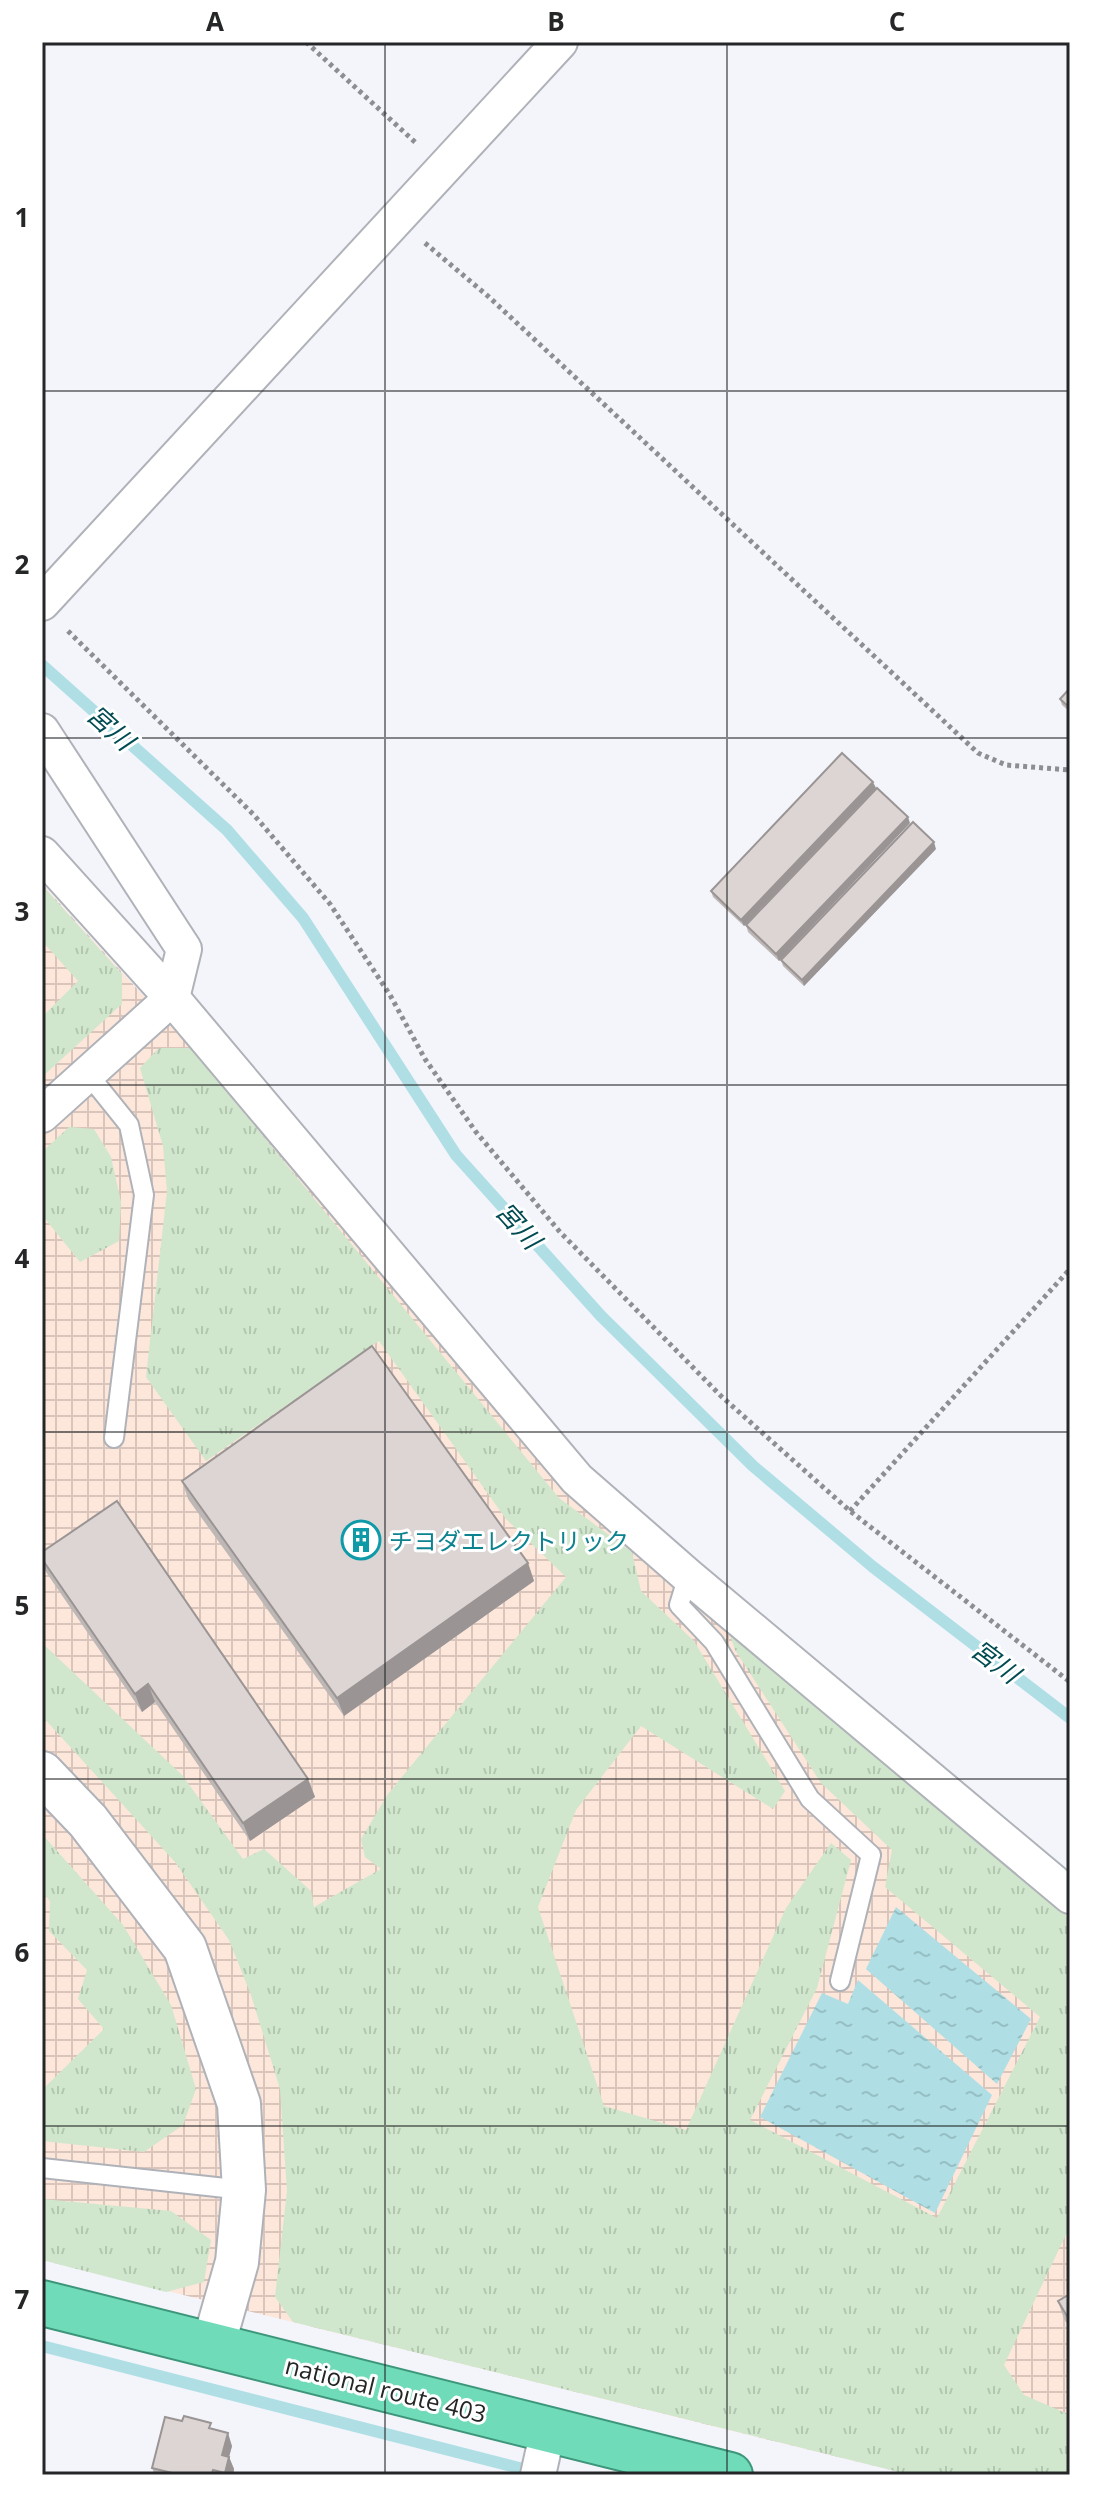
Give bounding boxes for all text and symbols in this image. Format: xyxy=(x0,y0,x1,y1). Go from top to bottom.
text: A xyxy=(206,3,224,39)
text: B xyxy=(547,3,565,39)
text: C xyxy=(889,3,905,39)
text: 1 xyxy=(15,199,29,235)
text: 2 xyxy=(15,546,30,582)
water label: 宮川 xyxy=(80,696,145,760)
text: 3 xyxy=(15,893,29,929)
water label: 宮川 xyxy=(488,1194,552,1259)
text: 4 xyxy=(15,1240,30,1276)
building icon: チヨダエレクトリック xyxy=(340,1519,382,1561)
place label: チヨダエレクトリック xyxy=(389,1524,629,1557)
text: 5 xyxy=(15,1587,29,1623)
water label: 宮川 xyxy=(964,1631,1030,1693)
text: 6 xyxy=(15,1934,30,1970)
text: 7 xyxy=(15,2281,30,2317)
street label: national route 403 xyxy=(282,2348,490,2430)

